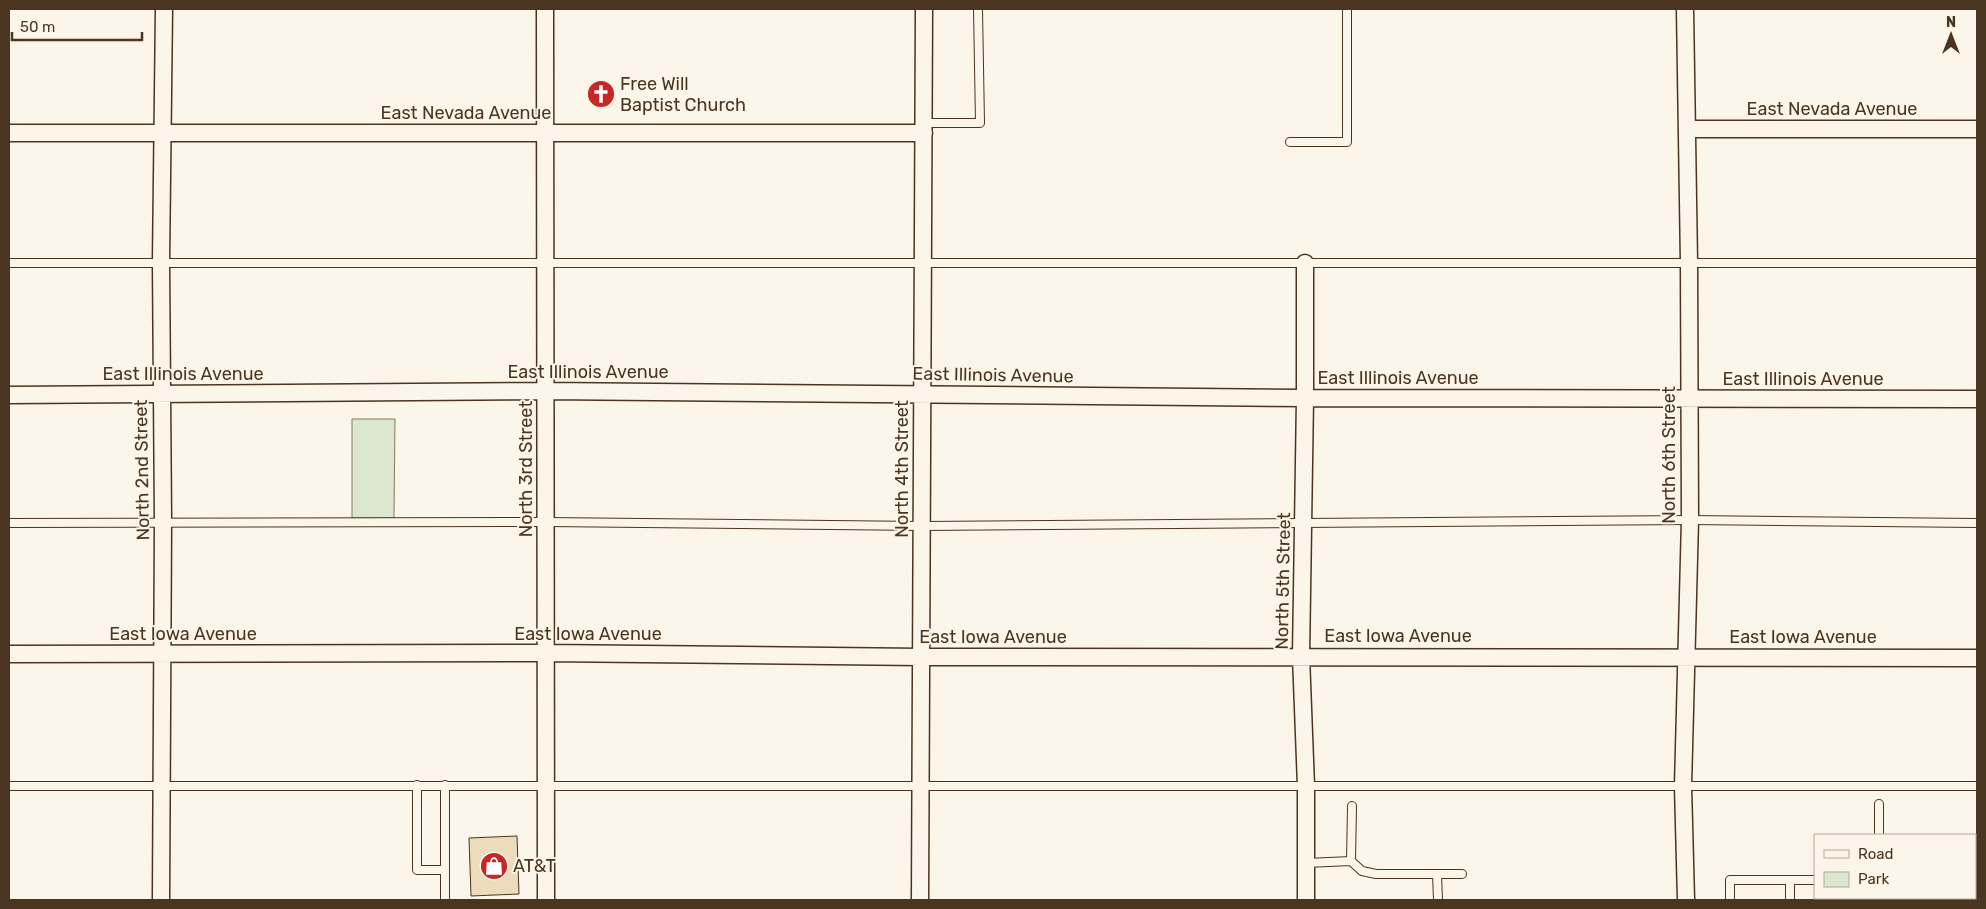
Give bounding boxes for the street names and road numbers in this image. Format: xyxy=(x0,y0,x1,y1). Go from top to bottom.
street label: East Nevada Avenue xyxy=(1747,98,1917,120)
street label: East Nevada Avenue xyxy=(381,102,551,124)
street label: East Illinois Avenue xyxy=(507,361,669,383)
street label: East Illinois Avenue xyxy=(102,363,264,385)
street label: East Illinois Avenue xyxy=(912,363,1074,387)
street label: East Illinois Avenue xyxy=(1317,367,1479,389)
street label: East Illinois Avenue xyxy=(1722,368,1884,390)
street label: North 6th Street xyxy=(1658,386,1680,524)
street label: North 2nd Street xyxy=(130,399,154,541)
street label: North 4th Street xyxy=(891,400,913,538)
street label: North 3rd Street xyxy=(515,401,537,537)
street label: North 5th Street xyxy=(1271,512,1295,650)
street label: East Iowa Avenue xyxy=(109,623,257,645)
street label: East Iowa Avenue xyxy=(514,623,662,645)
street label: East Iowa Avenue xyxy=(1324,625,1472,647)
street label: East Iowa Avenue xyxy=(919,626,1067,648)
street label: East Iowa Avenue xyxy=(1729,626,1877,648)

